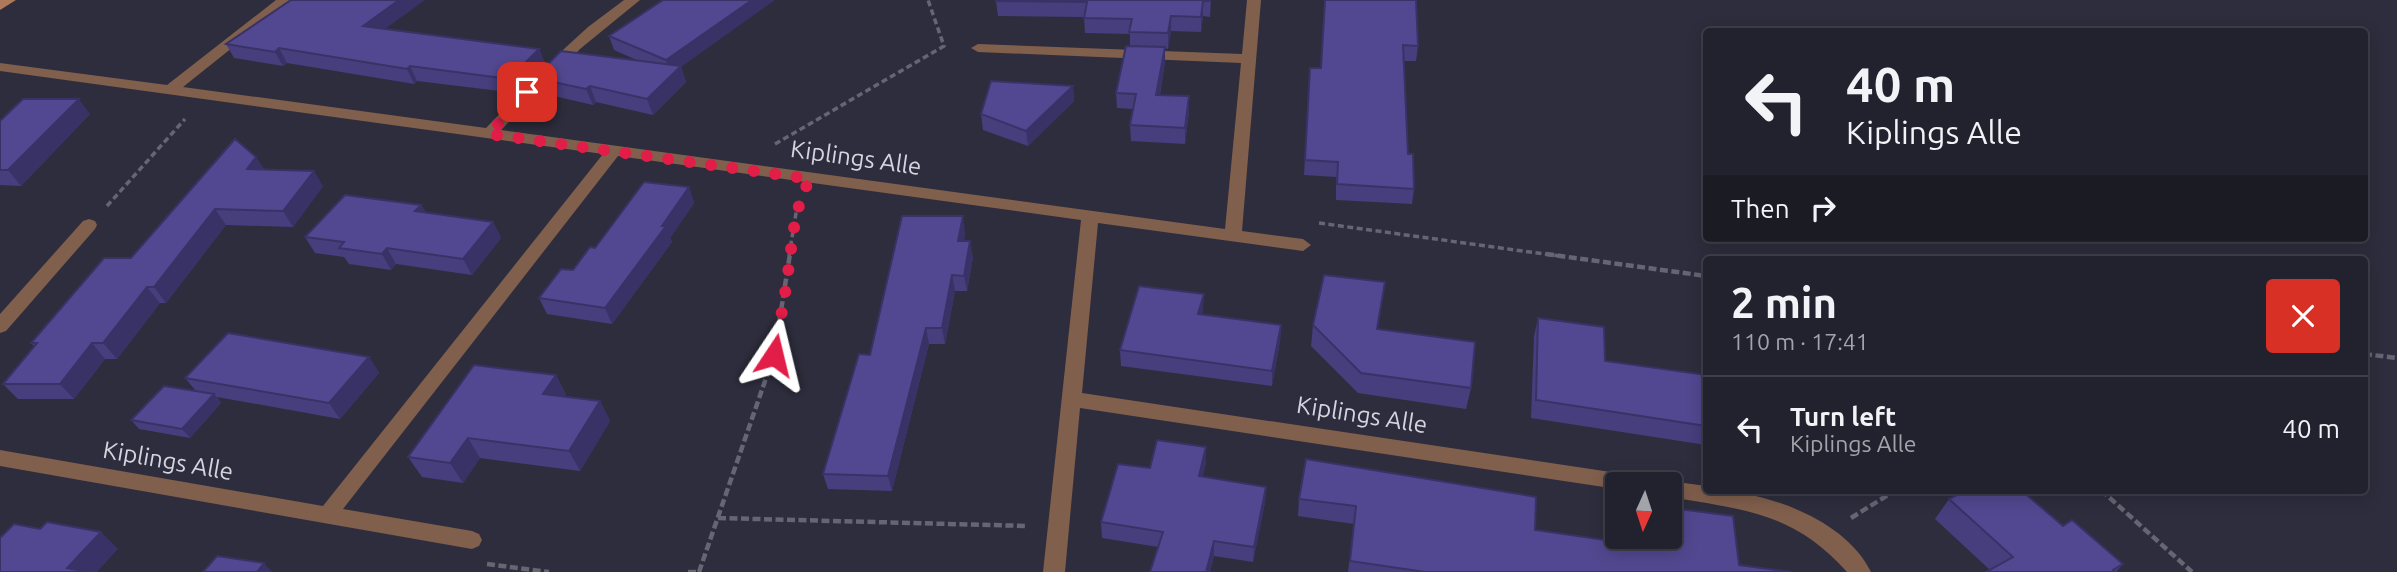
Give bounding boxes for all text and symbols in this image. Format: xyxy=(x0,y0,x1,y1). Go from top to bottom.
icon: left xyxy=(1731,56,1822,147)
text: 40 m xyxy=(1846,56,1955,111)
pin xyxy=(497,62,557,122)
icon: arrive xyxy=(508,73,546,111)
text: Kiplings Alle xyxy=(1846,114,2022,150)
street label: Kiplings Alle xyxy=(789,135,923,180)
icon: right xyxy=(1804,189,1842,227)
text: Then xyxy=(1731,194,1790,223)
text: 2 min xyxy=(1731,279,1837,326)
button: close xyxy=(2266,279,2340,353)
position arrow xyxy=(737,318,811,392)
text: 110 m · 17:41 xyxy=(1731,329,1869,354)
street label: Kiplings Alle xyxy=(1295,391,1429,438)
text: Turn left xyxy=(1790,402,1896,431)
icon: left xyxy=(1731,410,1769,448)
text: 40 m xyxy=(2282,414,2340,443)
text: Kiplings Alle xyxy=(1790,431,1916,456)
street label: Kiplings Alle xyxy=(101,436,235,485)
north arrow xyxy=(1605,472,1682,550)
map controls xyxy=(1605,472,1682,549)

